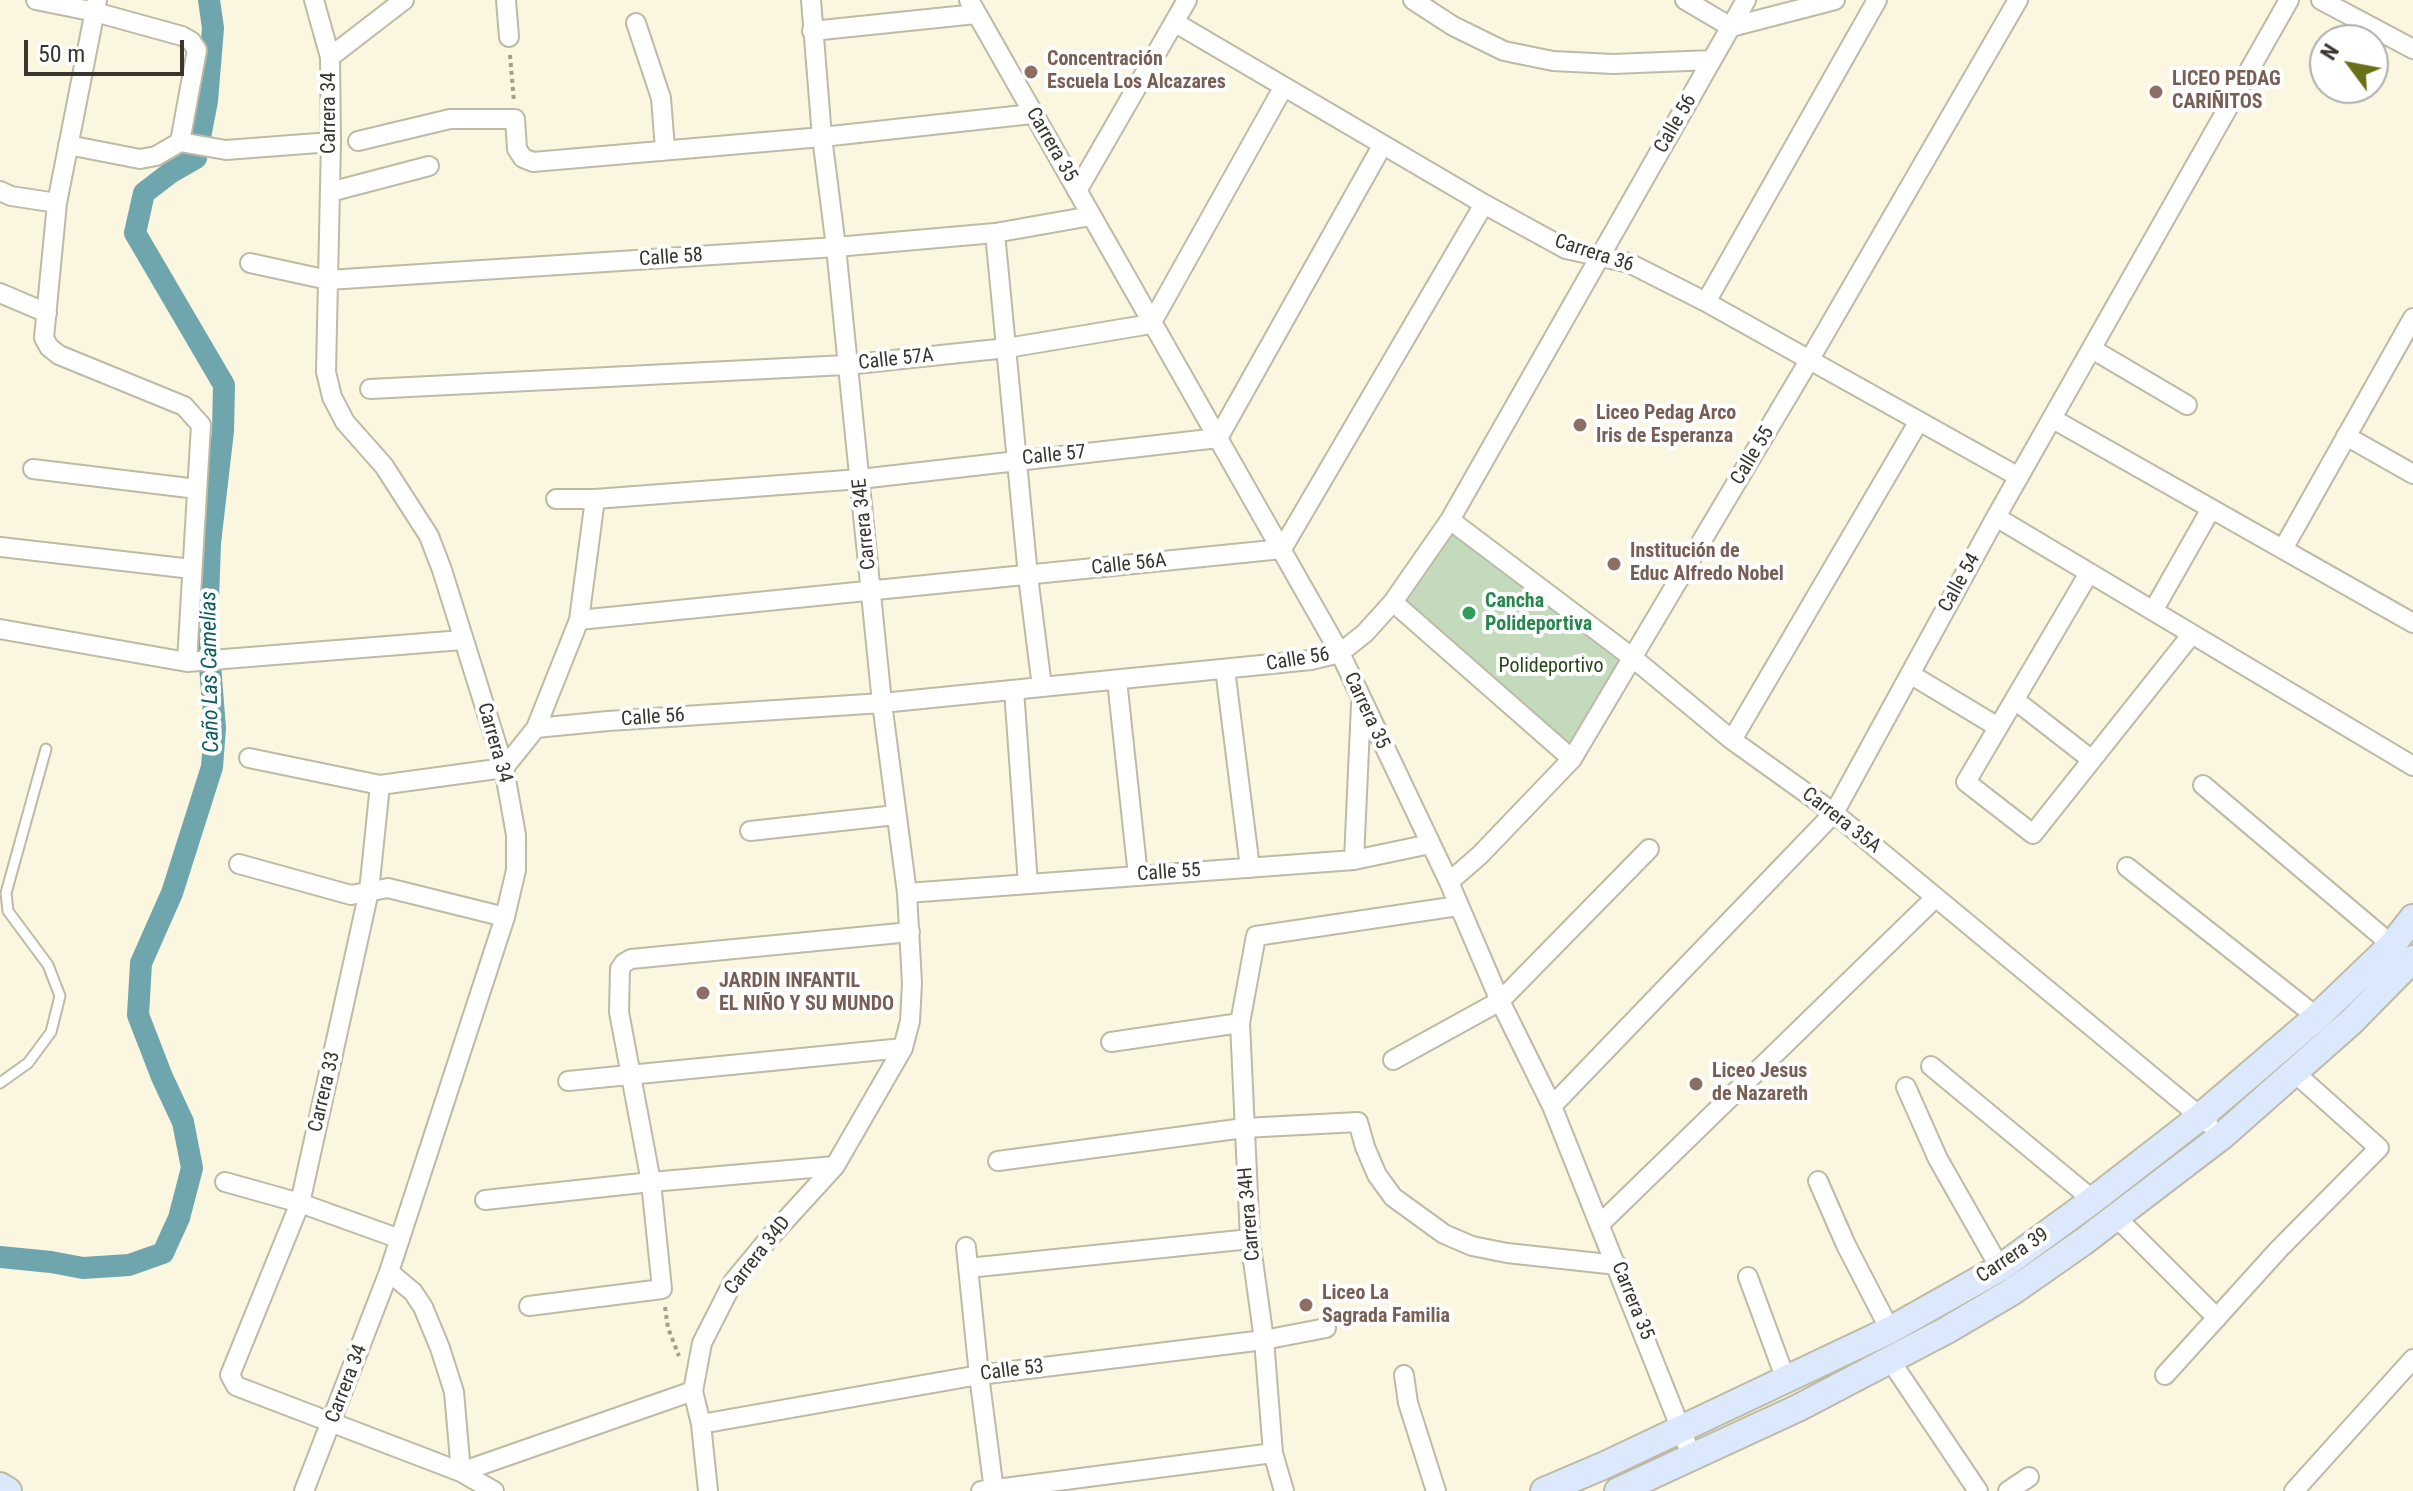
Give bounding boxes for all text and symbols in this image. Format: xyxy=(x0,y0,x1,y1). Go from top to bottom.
scale bar xyxy=(28,24,188,74)
north arrow xyxy=(2309,24,2389,104)
text: 50 m xyxy=(38,40,85,68)
text: N xyxy=(2316,40,2344,64)
place label: Concentración Escuela Los Alcazares xyxy=(1047,48,1226,95)
marker: Concentración Escuela Los Alcazares xyxy=(1022,63,1040,81)
place label: LICEO PEDAG CARIÑITOS xyxy=(2172,68,2281,115)
street label: Carrera 34 xyxy=(318,72,342,154)
marker: LICEO PEDAG CARIÑITOS xyxy=(2147,83,2165,101)
street label: Calle 56 xyxy=(1650,90,1702,158)
street label: Carrera 35 xyxy=(1020,104,1082,186)
street label: Carrera 36 xyxy=(1551,230,1637,278)
street label: Calle 58 xyxy=(638,244,704,272)
street label: Calle 57A xyxy=(857,344,935,376)
place label: Liceo Pedag Arco Iris de Esperanza xyxy=(1596,402,1736,449)
marker: Liceo Pedag Arco Iris de Esperanza xyxy=(1571,416,1589,434)
street label: Calle 55 xyxy=(1726,422,1780,490)
street label: Calle 57 xyxy=(1021,441,1087,471)
street label: Carrera 34E xyxy=(848,477,882,571)
place label: Institución de Educ Alfredo Nobel xyxy=(1630,540,1784,587)
street label: Calle 56A xyxy=(1090,549,1168,581)
street label: Calle 54 xyxy=(1934,549,1986,617)
marker: Institución de Educ Alfredo Nobel xyxy=(1605,555,1623,573)
place label: Cancha Polideportiva xyxy=(1485,590,1592,637)
water label: Caño Las Camelias xyxy=(196,591,226,753)
marker: Cancha Polideportiva xyxy=(1460,604,1478,622)
street label: Calle 56 xyxy=(1265,643,1331,677)
park label: Polideportivo xyxy=(1499,655,1603,679)
street label: Carrera 35 xyxy=(1338,669,1394,753)
street label: Carrera 34 xyxy=(471,700,517,786)
street label: Calle 56 xyxy=(620,704,686,732)
street label: Carrera 35A xyxy=(1797,783,1885,859)
street label: Calle 55 xyxy=(1136,859,1202,887)
place label: JARDIN INFANTIL EL NIÑO Y SU MUNDO xyxy=(719,970,894,1017)
marker: JARDIN INFANTIL EL NIÑO Y SU MUNDO xyxy=(694,984,712,1002)
street label: Carrera 33 xyxy=(304,1049,346,1135)
place label: Liceo Jesus de Nazareth xyxy=(1712,1060,1808,1107)
marker: Liceo Jesus de Nazareth xyxy=(1687,1075,1705,1093)
street label: Carrera 34H xyxy=(1234,1166,1266,1262)
street label: Carrera 34D xyxy=(720,1212,796,1300)
street label: Carrera 39 xyxy=(1972,1223,2054,1289)
street label: Carrera 35 xyxy=(1606,1259,1658,1343)
place label: Liceo La Sagrada Familia xyxy=(1322,1282,1450,1329)
marker: Liceo La Sagrada Familia xyxy=(1297,1296,1315,1314)
street label: Carrera 34 xyxy=(321,1341,373,1427)
street label: Calle 53 xyxy=(979,1355,1045,1387)

